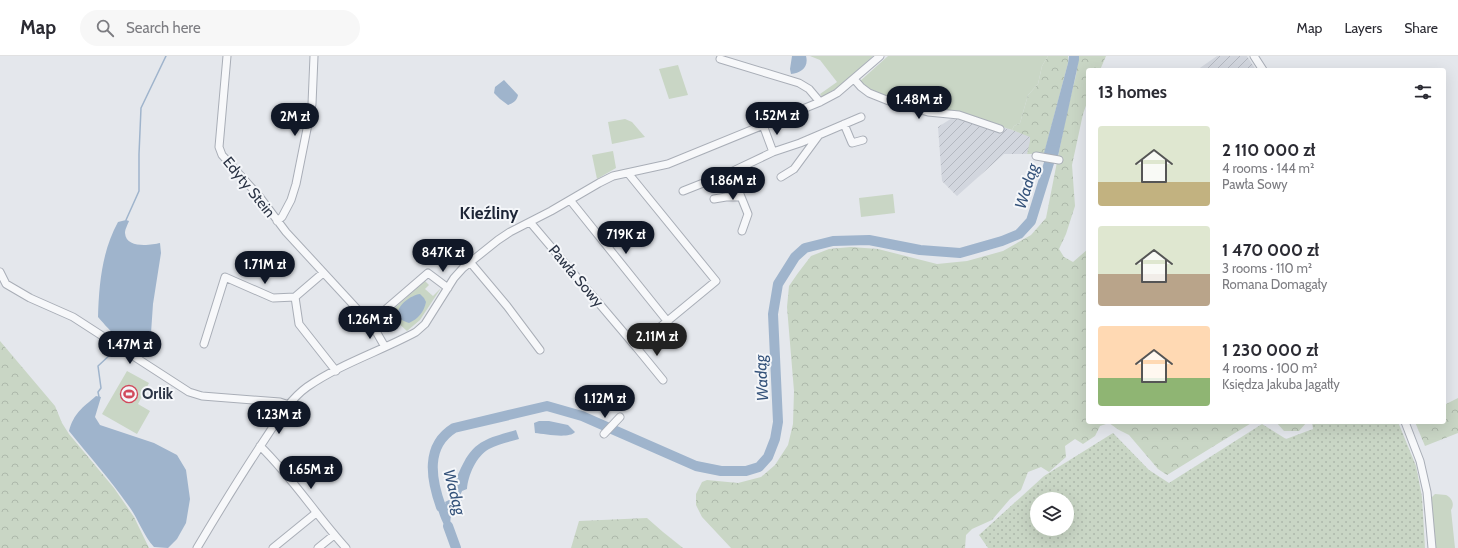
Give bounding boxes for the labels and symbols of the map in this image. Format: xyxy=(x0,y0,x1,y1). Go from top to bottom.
pin: 1.48M zł xyxy=(878,86,960,120)
pin: 1.52M zł xyxy=(736,102,818,136)
pin: 2M zł xyxy=(267,103,323,137)
street label: Edyty Stein xyxy=(219,153,279,221)
water label: Wadąg xyxy=(1011,160,1043,211)
pin: 1.86M zł xyxy=(692,167,774,201)
district label: Kieźliny xyxy=(460,203,519,223)
pin: 719K zł xyxy=(589,221,663,255)
pin: 847K zł xyxy=(406,239,480,273)
street label: Pawła Sowy xyxy=(545,241,608,311)
pin: 1.71M zł xyxy=(224,251,306,285)
pin: 1.26M zł xyxy=(329,306,411,340)
pin: 2.11M zł xyxy=(616,323,698,357)
pin: 1.47M zł xyxy=(89,331,171,365)
water label: Wadąg xyxy=(751,354,772,402)
sports icon: Orlik xyxy=(119,384,139,404)
place label: Orlik xyxy=(142,385,174,403)
pin: 1.12M zł xyxy=(564,385,646,419)
pin: 1.23M zł xyxy=(238,401,320,435)
pin: 1.65M zł xyxy=(270,456,352,490)
water label: Wadąg xyxy=(439,467,470,518)

